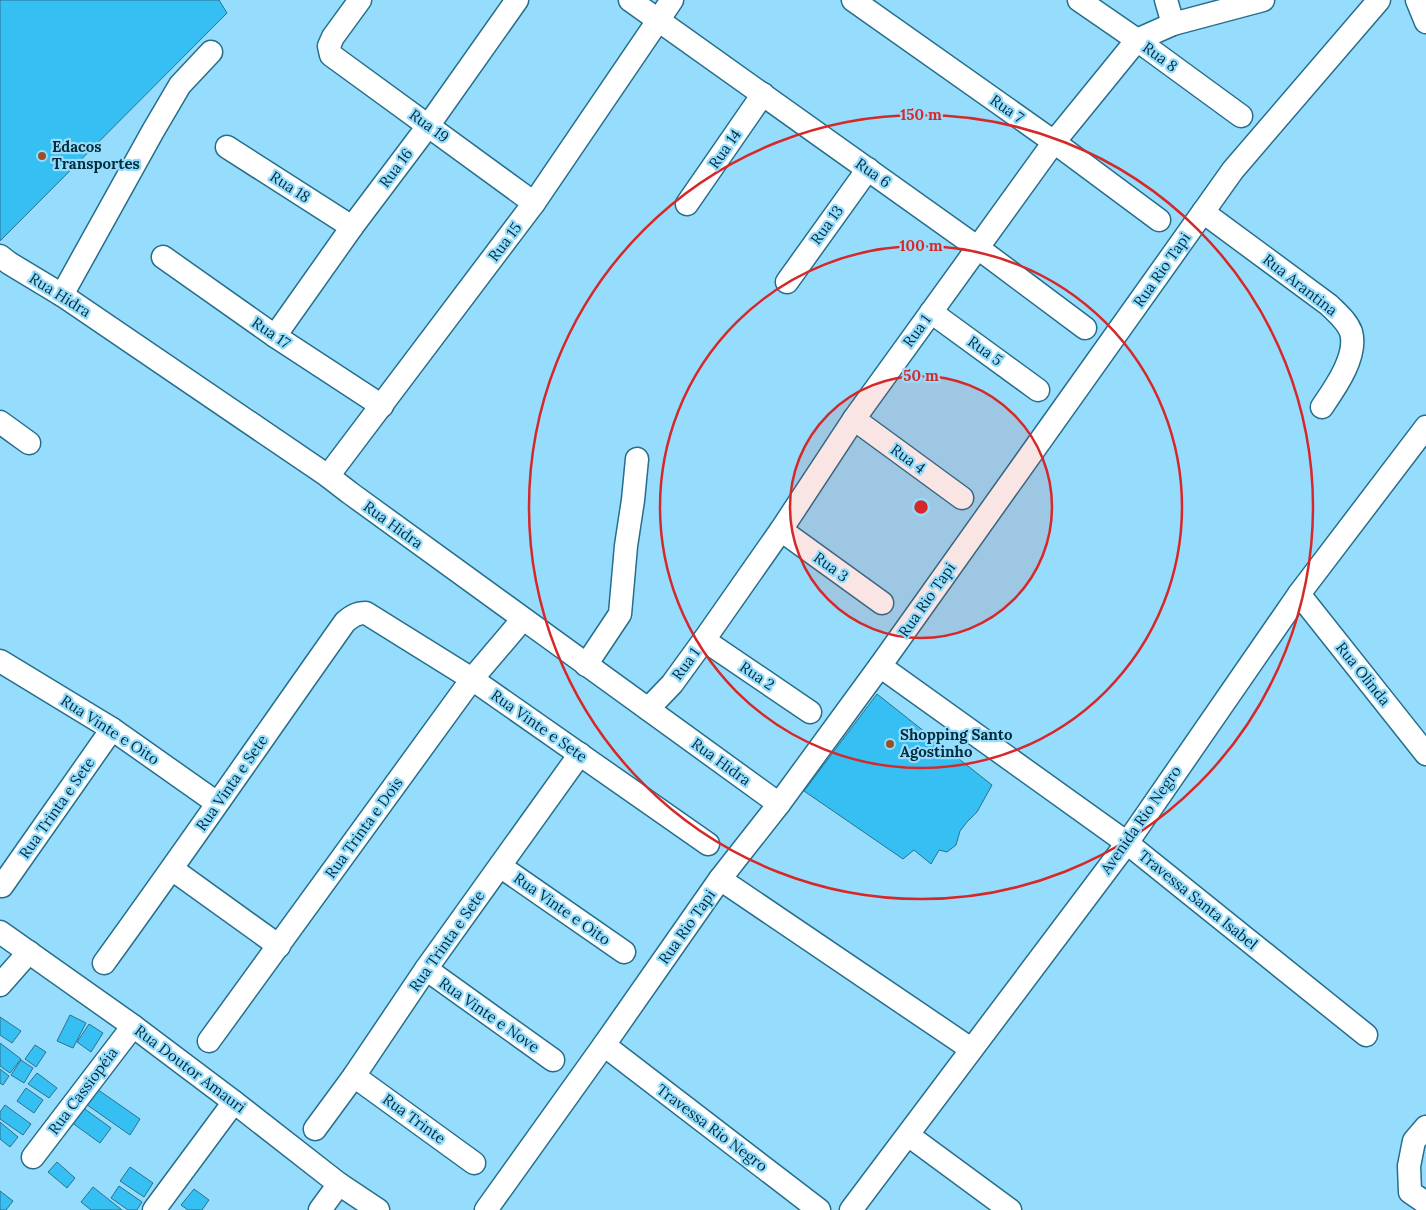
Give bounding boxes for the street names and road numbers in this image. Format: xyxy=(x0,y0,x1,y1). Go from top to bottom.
street label: Rua 8 xyxy=(1139,38,1181,76)
street label: Rua 7 xyxy=(987,90,1028,127)
street label: Rua 19 xyxy=(406,105,453,146)
street label: Rua 14 xyxy=(704,125,745,172)
street label: Rua 16 xyxy=(375,144,416,191)
street label: Rua 6 xyxy=(852,154,895,191)
street label: Rua 18 xyxy=(267,167,314,207)
street label: Rua 13 xyxy=(806,201,847,248)
street label: Rua 15 xyxy=(484,219,525,265)
street label: Rua Rio Tapi xyxy=(1129,229,1194,311)
street label: Rua Arantina xyxy=(1259,250,1342,320)
street label: Rua Hidra xyxy=(26,268,95,321)
street label: Rua 1 xyxy=(898,311,935,351)
street label: Rua 17 xyxy=(248,313,294,352)
street label: Rua 5 xyxy=(964,332,1006,370)
street label: Rua 4 xyxy=(887,440,929,478)
street label: Rua Hidra xyxy=(360,497,427,553)
street label: Rua 3 xyxy=(810,548,852,586)
street label: Rua Rio Tapi xyxy=(894,559,959,641)
street label: Rua Olinda xyxy=(1332,638,1395,709)
street label: Rua 1 xyxy=(667,644,704,684)
street label: Rua 2 xyxy=(736,657,778,694)
street label: Rua Vinte e Sete xyxy=(487,685,591,766)
street label: Rua Vinte e Oito xyxy=(57,691,163,769)
street label: Rua Vinta e Sete xyxy=(191,731,272,834)
street label: Rua Hidra xyxy=(688,734,755,790)
street label: Rua Trinta e Sete xyxy=(15,753,99,862)
street label: Avenida Rio Negro xyxy=(1096,762,1185,878)
street label: Rua Trinta e Dois xyxy=(321,774,407,882)
street label: Travessa Santa Isabel xyxy=(1135,846,1262,953)
street label: Rua Vinte e Oito xyxy=(510,868,614,949)
street label: Rua Trinta e Sete xyxy=(405,886,489,995)
street label: Rua Rio Tapi xyxy=(654,886,719,968)
street label: Rua Vinte e Nove xyxy=(435,973,543,1056)
street label: Rua Doutor Amauri xyxy=(131,1021,250,1117)
street label: Rua Cassiopéia xyxy=(44,1043,122,1138)
street label: Travessa Rio Negro xyxy=(653,1080,772,1176)
street label: Rua Trinte xyxy=(379,1089,449,1148)

